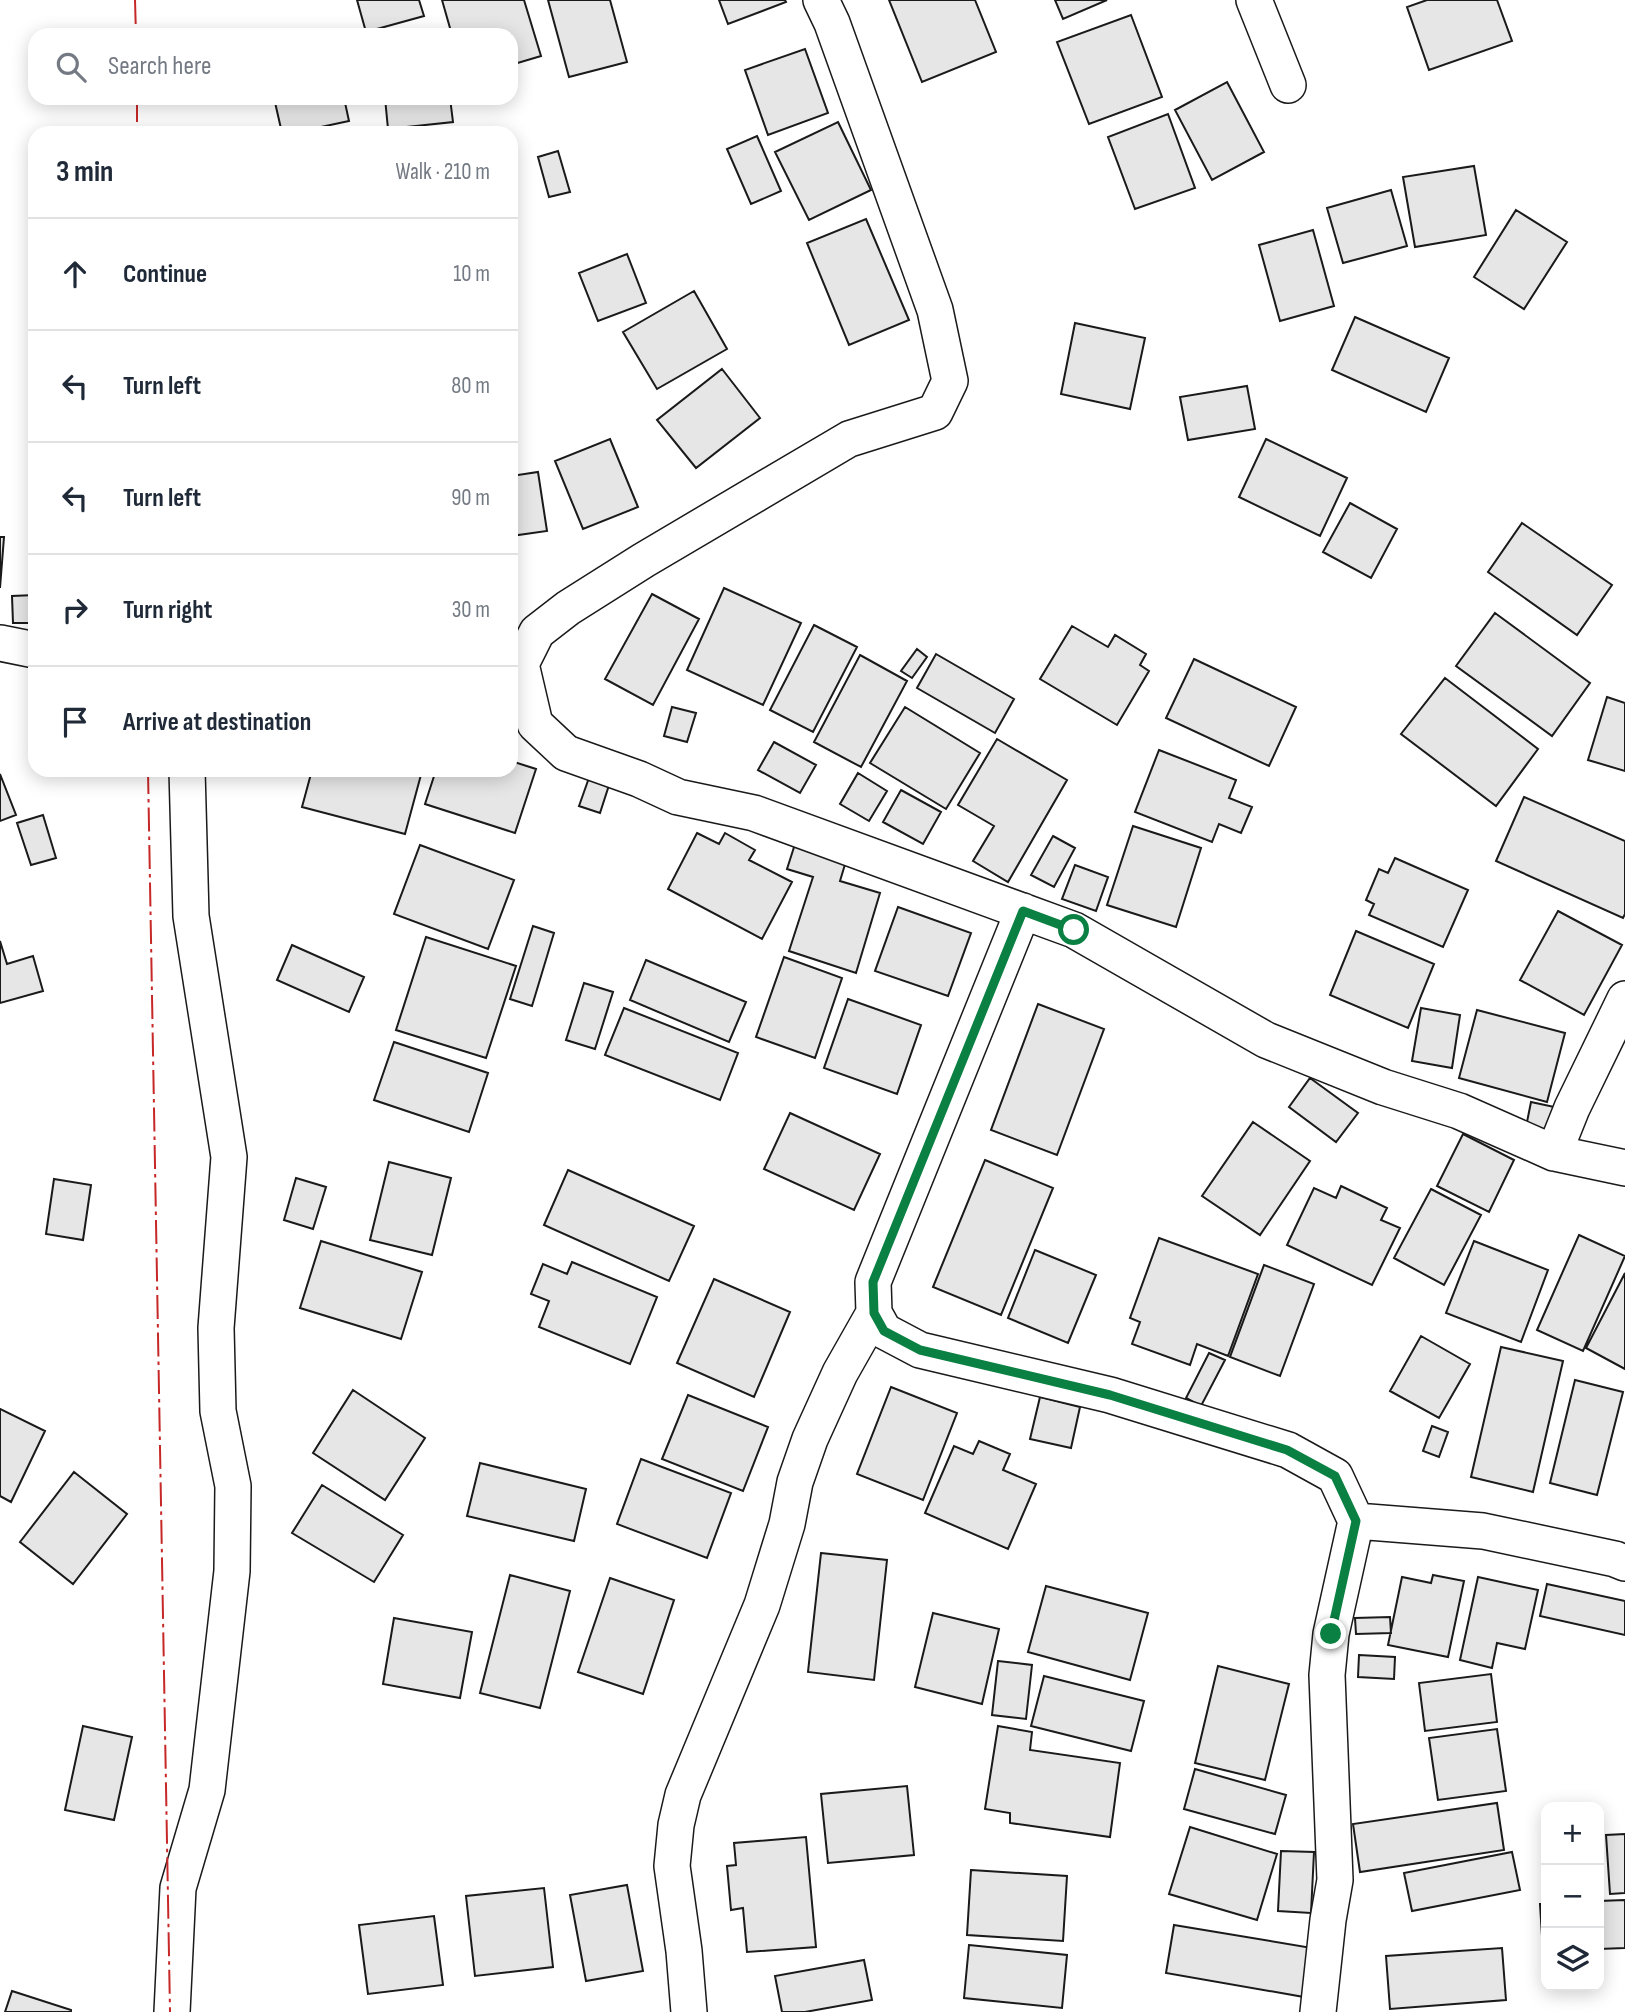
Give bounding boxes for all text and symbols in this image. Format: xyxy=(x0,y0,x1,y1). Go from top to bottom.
search box xyxy=(28,28,518,105)
icon: search xyxy=(52,48,90,86)
text: Search here xyxy=(108,51,211,82)
text: 3 min xyxy=(56,154,113,190)
text: Walk · 210 m xyxy=(396,158,490,186)
icon: ahead xyxy=(56,255,94,293)
text: Continue xyxy=(123,259,207,290)
text: 10 m xyxy=(453,260,490,288)
icon: left xyxy=(56,367,94,405)
text: Turn left xyxy=(123,371,201,402)
text: 80 m xyxy=(451,372,490,400)
icon: left xyxy=(56,479,94,517)
text: Turn left xyxy=(123,483,201,514)
text: 90 m xyxy=(451,484,490,512)
icon: right xyxy=(56,591,94,629)
text: Turn right xyxy=(123,595,212,626)
text: 30 m xyxy=(452,596,490,624)
icon: arrive xyxy=(56,703,94,741)
text: Arrive at destination xyxy=(123,707,311,738)
route start xyxy=(1058,914,1089,945)
route end xyxy=(1315,1618,1346,1649)
map controls xyxy=(1541,1802,1604,1991)
button: + xyxy=(1541,1802,1604,1865)
button: − xyxy=(1541,1865,1604,1928)
button: layers xyxy=(1541,1928,1604,1991)

